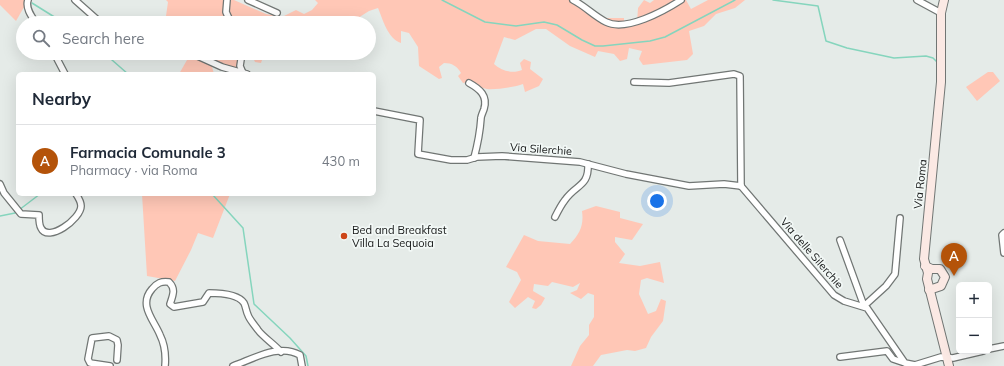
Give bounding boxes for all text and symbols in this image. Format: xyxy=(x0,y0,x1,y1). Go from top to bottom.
search box xyxy=(16,16,376,60)
icon: search xyxy=(30,27,52,49)
text: Search here xyxy=(62,29,144,48)
text: Nearby xyxy=(32,88,91,109)
street label: Via Silerchie xyxy=(509,140,573,158)
text: Farmacia Comunale 3 xyxy=(70,143,226,162)
text: A xyxy=(40,153,50,169)
text: 430 m xyxy=(322,153,360,169)
street label: Via Roma xyxy=(910,159,930,209)
text: Pharmacy · via Roma xyxy=(70,162,198,178)
your location xyxy=(647,191,667,211)
street label: Via delle Silerchie xyxy=(778,215,846,291)
place label: Bed and Breakfast Villa La Sequoia xyxy=(352,223,447,250)
marker: Bed and Breakfast Villa La Sequoia xyxy=(339,231,349,241)
pin: A xyxy=(941,243,967,276)
map controls xyxy=(956,282,992,354)
button: + xyxy=(956,282,992,318)
button: − xyxy=(956,318,992,354)

